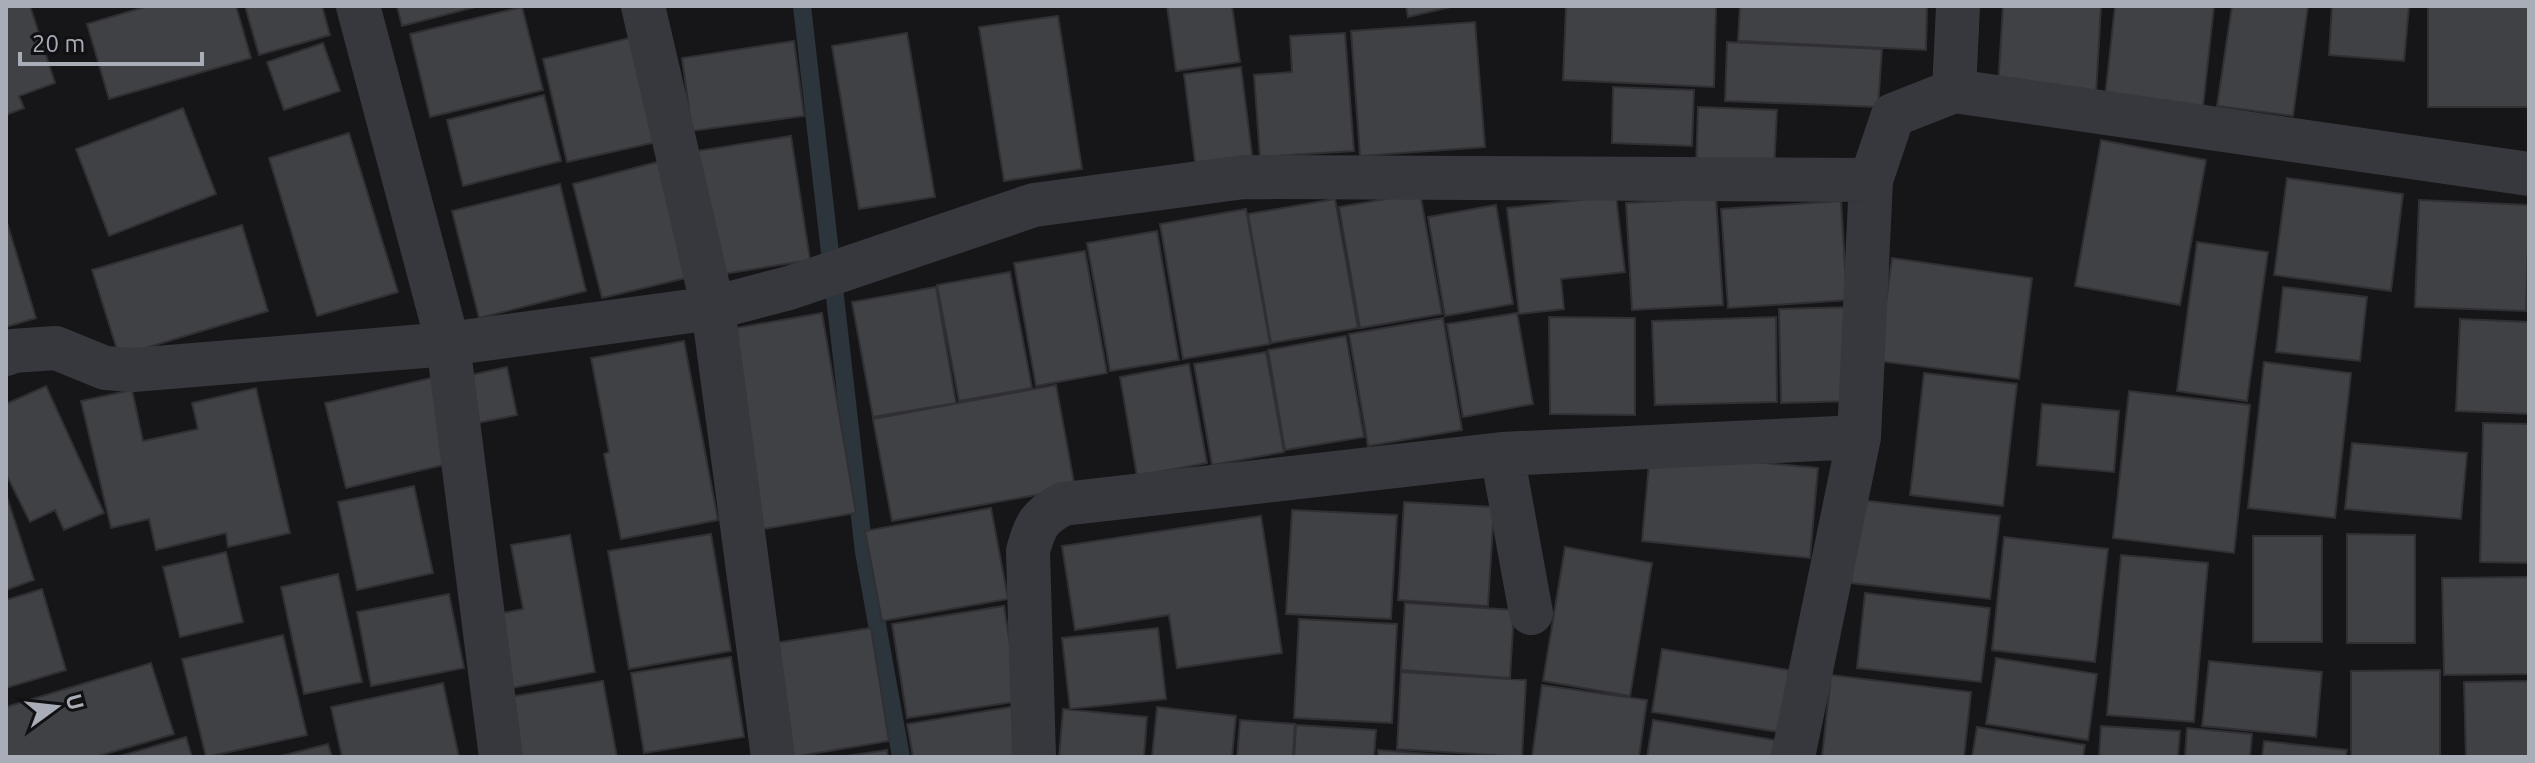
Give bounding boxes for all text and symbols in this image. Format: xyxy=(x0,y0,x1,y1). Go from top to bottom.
scale bar xyxy=(20,16,202,66)
text: 20 m xyxy=(32,30,85,57)
north arrow xyxy=(16,667,96,747)
text: U xyxy=(62,691,90,712)

